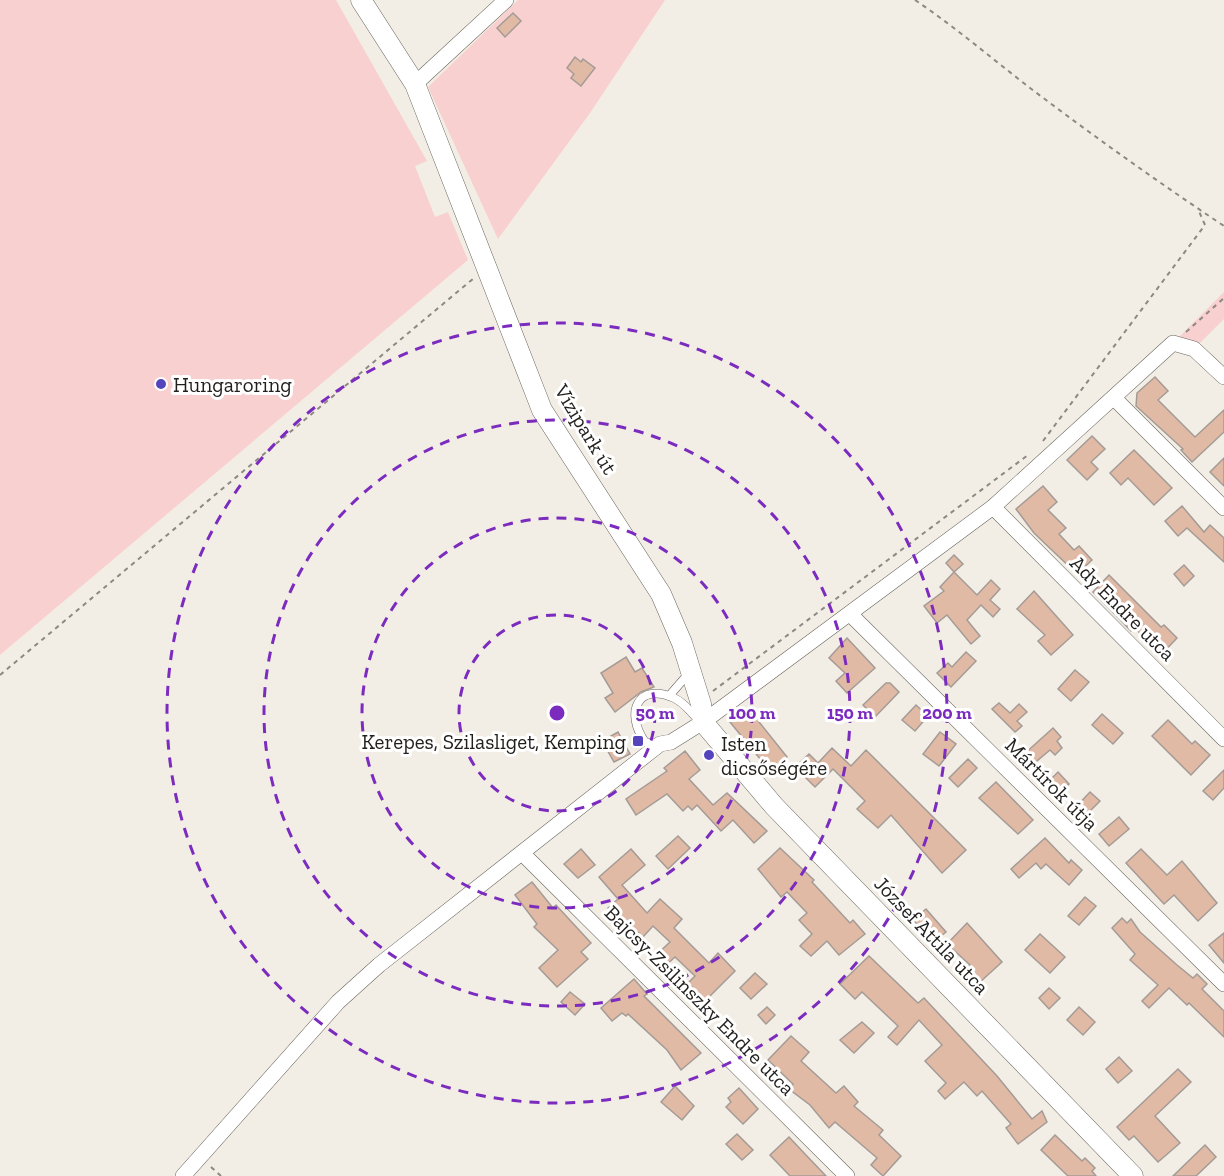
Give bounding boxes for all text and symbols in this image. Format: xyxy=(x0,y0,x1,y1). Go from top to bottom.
place label: Hungaroring xyxy=(173,372,292,397)
marker: Hungaroring xyxy=(154,377,168,391)
street label: Vízipark út xyxy=(549,379,623,479)
street label: Ady Endre utca xyxy=(1065,550,1181,666)
text: 50 m xyxy=(636,702,675,724)
text: 100 m xyxy=(728,702,776,724)
text: 150 m xyxy=(827,702,873,724)
text: 200 m xyxy=(922,702,972,724)
centre of rings xyxy=(547,703,567,723)
place label: Kerepes, Szilasliget, Kemping xyxy=(362,729,626,754)
place label: Isten dicsőségére xyxy=(721,731,827,780)
street label: Mártírok útja xyxy=(1000,732,1104,836)
marker: Kerepes, Szilasliget, Kemping xyxy=(631,734,645,748)
marker: Isten dicsőségére xyxy=(702,748,716,762)
street label: József Attila utca xyxy=(869,871,995,999)
street label: Bajcsy-Zsilinszky Endre utca xyxy=(599,900,800,1101)

